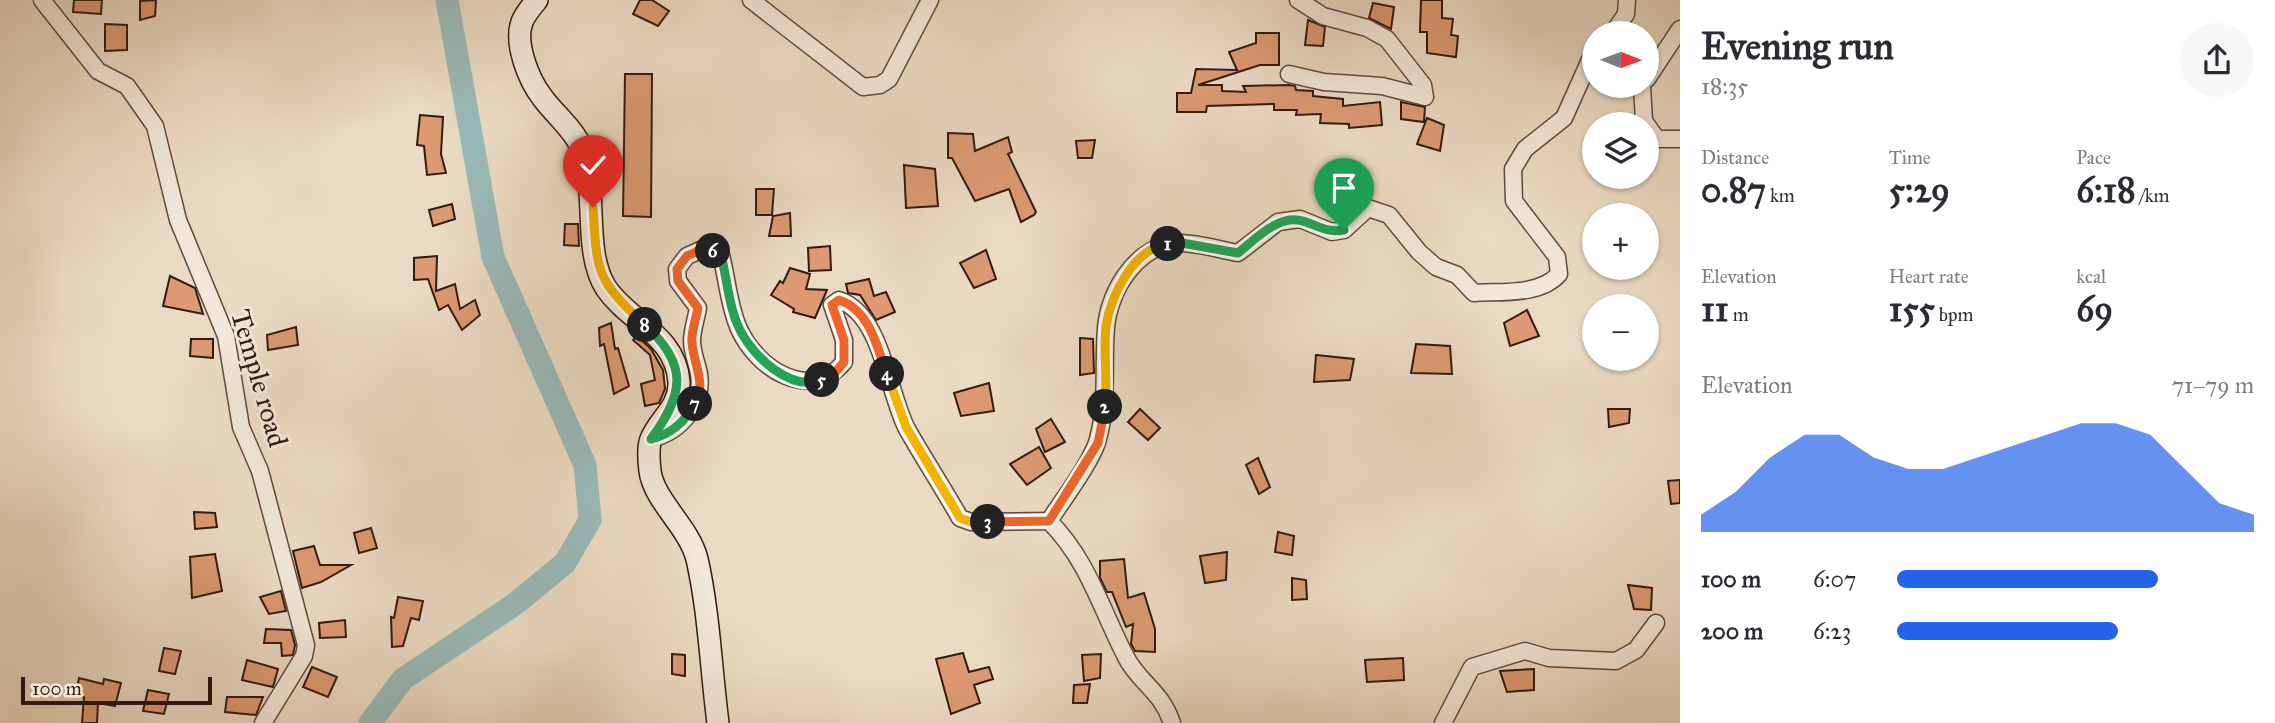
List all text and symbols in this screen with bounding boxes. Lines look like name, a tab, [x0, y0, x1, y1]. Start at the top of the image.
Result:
north arrow	[1582, 21, 1659, 98]
map controls	[1582, 21, 1659, 371]
text: Evening run	[1701, 23, 1894, 69]
button: share	[2180, 23, 2254, 97]
text: 18:35	[1701, 72, 1748, 100]
button: layers	[1582, 112, 1659, 189]
pin	[563, 135, 623, 207]
icon: check	[574, 146, 612, 184]
text: Distance	[1701, 146, 1769, 169]
text: Time	[1889, 146, 1931, 169]
text: Pace	[2076, 146, 2111, 169]
pin	[1314, 158, 1374, 230]
icon: arrive	[1325, 169, 1363, 207]
text: 0.87	[1701, 169, 1766, 212]
text: 5:29	[1889, 169, 1950, 212]
text: 6:18	[2076, 169, 2136, 212]
text: km	[1766, 184, 1795, 207]
text: /km	[2136, 184, 2170, 207]
button: +	[1582, 203, 1659, 280]
pin: 1	[1150, 226, 1186, 262]
text: 1	[1164, 232, 1171, 255]
pin: 6	[696, 233, 730, 268]
text: 6	[708, 239, 717, 262]
text: Elevation	[1701, 265, 1776, 288]
text: Heart rate	[1889, 265, 1969, 288]
text: kcal	[2076, 265, 2106, 288]
text: 11	[1701, 288, 1729, 331]
text: 155	[1889, 288, 1935, 331]
text: 69	[2076, 288, 2113, 331]
button: −	[1582, 294, 1659, 371]
text: m	[1729, 303, 1749, 326]
text: bpm	[1935, 303, 1973, 326]
street label: Temple road	[223, 305, 296, 451]
pin: 8	[628, 308, 662, 342]
text: 8	[639, 313, 650, 336]
pin: 4	[870, 356, 904, 392]
pin: 5	[804, 362, 840, 398]
text: 4	[881, 362, 892, 385]
text: 5	[817, 368, 826, 391]
text: Elevation	[1701, 371, 1792, 399]
text: 71–79 m	[2172, 371, 2254, 399]
pin: 7	[678, 386, 712, 422]
pin: 2	[1088, 390, 1122, 424]
text: 7	[689, 392, 700, 415]
text: 2	[1100, 395, 1109, 418]
pin: 3	[970, 504, 1006, 540]
text: 3	[984, 510, 991, 533]
text: 100 m	[1701, 565, 1761, 593]
text: 6:07	[1813, 565, 1856, 593]
text: 200 m	[1701, 617, 1763, 645]
text: 6:23	[1813, 617, 1851, 645]
scale bar	[21, 674, 212, 706]
text: 100 m	[32, 677, 82, 700]

